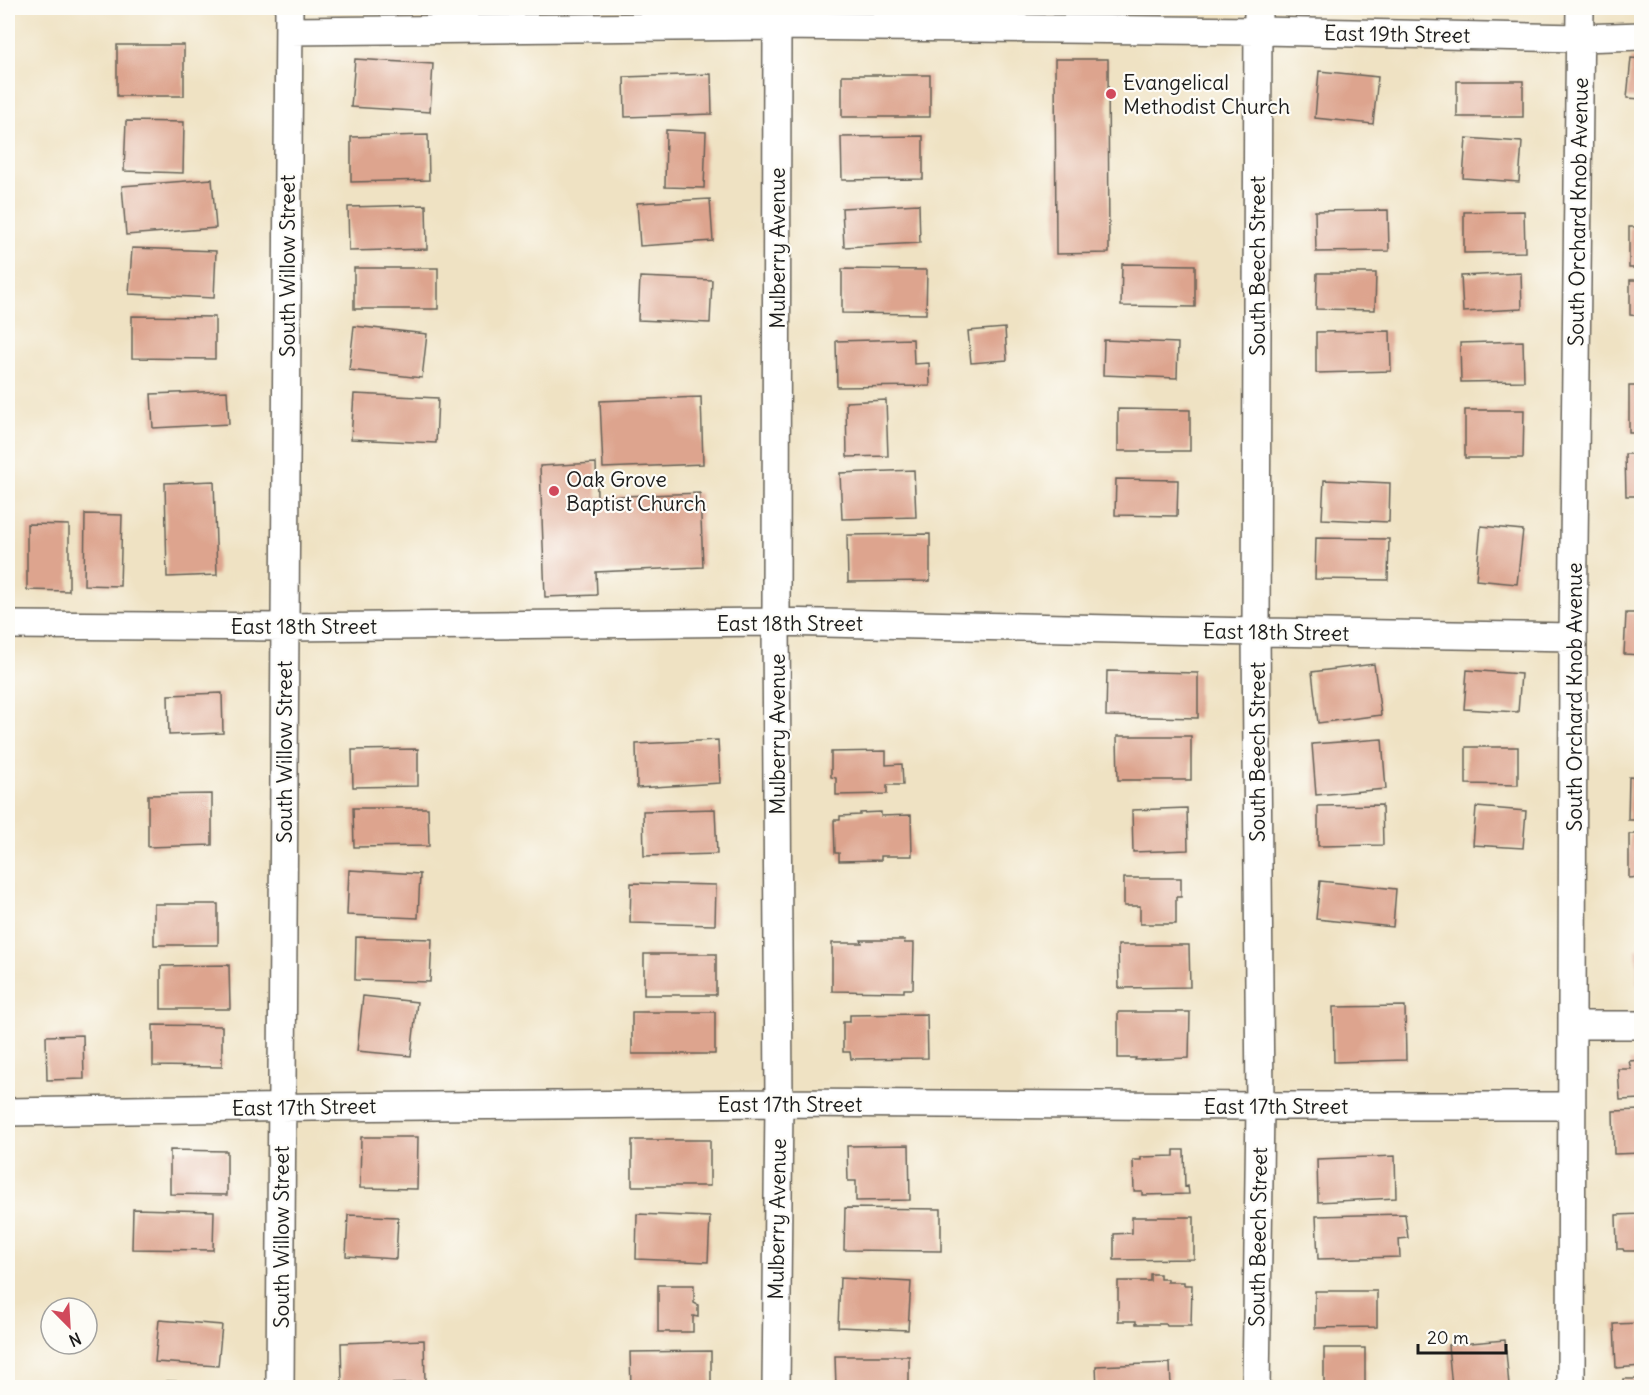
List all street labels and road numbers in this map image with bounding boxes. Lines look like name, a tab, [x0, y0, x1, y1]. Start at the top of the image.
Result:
street label: East 19th Street	[1324, 19, 1470, 49]
street label: South Orchard Knob Avenue	[1562, 77, 1594, 347]
street label: Mulberry Avenue	[764, 167, 791, 329]
street label: South Willow Street	[274, 175, 301, 357]
street label: South Beech Street	[1244, 176, 1271, 356]
street label: South Orchard Knob Avenue	[1561, 563, 1588, 831]
street label: East 18th Street	[717, 610, 863, 637]
street label: East 18th Street	[231, 613, 377, 640]
street label: East 18th Street	[1203, 617, 1349, 647]
street label: Mulberry Avenue	[764, 653, 791, 815]
street label: South Willow Street	[271, 661, 298, 843]
street label: South Beech Street	[1244, 662, 1271, 842]
street label: East 17th Street	[718, 1091, 862, 1118]
street label: East 17th Street	[232, 1092, 376, 1122]
street label: East 17th Street	[1204, 1093, 1348, 1120]
street label: Mulberry Avenue	[762, 1138, 792, 1300]
street label: South Willow Street	[268, 1146, 295, 1328]
street label: South Beech Street	[1243, 1147, 1273, 1327]

